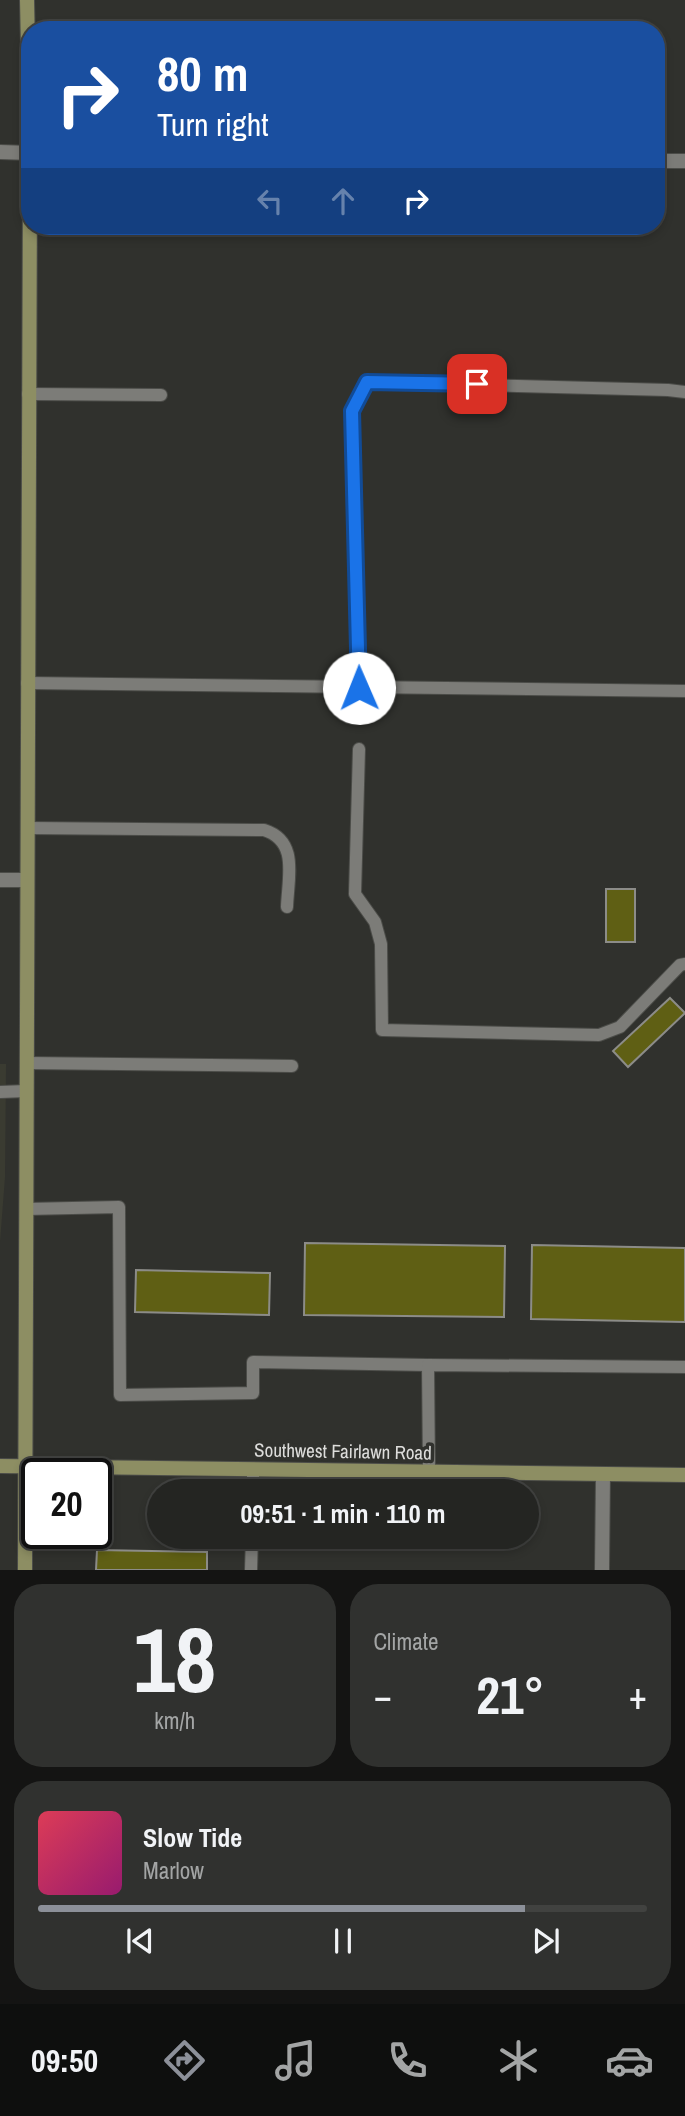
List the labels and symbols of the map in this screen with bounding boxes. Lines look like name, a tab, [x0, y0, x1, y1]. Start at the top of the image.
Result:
pin	[447, 354, 507, 414]
position arrow	[322, 651, 396, 725]
street label: Southwest Fairlawn Road	[254, 1436, 432, 1466]
speed limit sign: 20	[21, 1458, 112, 1549]

